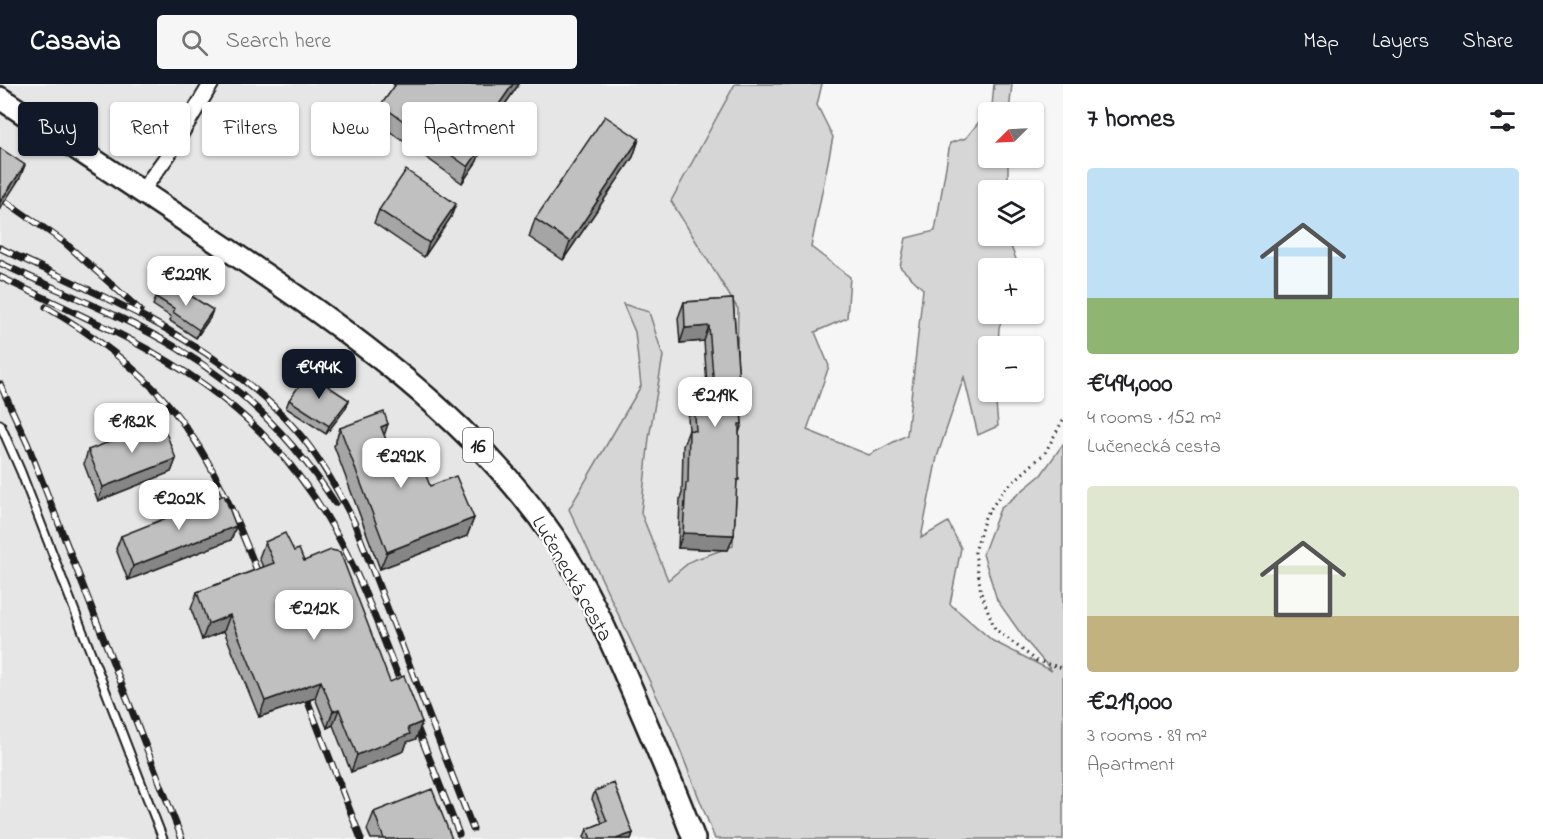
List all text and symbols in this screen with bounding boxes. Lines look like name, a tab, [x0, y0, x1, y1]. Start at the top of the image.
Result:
search box	[157, 15, 577, 69]
text: Casavia	[30, 22, 121, 63]
icon: search	[178, 26, 211, 59]
text: Search here	[226, 26, 331, 58]
text: Map	[1303, 27, 1339, 57]
text: Layers	[1372, 27, 1429, 57]
text: Share	[1462, 27, 1513, 57]
text: 7 homes	[1087, 101, 1175, 139]
chip: Buy	[18, 102, 98, 156]
chip: Rent	[110, 102, 190, 156]
chip: Filters	[202, 102, 299, 156]
chip: New	[311, 102, 390, 156]
chip: Apartment	[402, 102, 537, 156]
north arrow	[978, 102, 1044, 168]
map controls	[978, 102, 1044, 402]
icon: filters	[1486, 104, 1519, 137]
button: layers	[978, 180, 1044, 246]
icon: home	[1249, 207, 1357, 315]
pin: €229K	[144, 256, 228, 307]
button: +	[978, 258, 1044, 324]
text: €229K	[161, 261, 211, 290]
button: −	[978, 336, 1044, 402]
pin: €494K	[277, 349, 361, 400]
text: €494K	[296, 354, 342, 383]
text: €494,000	[1087, 366, 1173, 404]
pin: €219K	[673, 377, 757, 428]
text: €219K	[692, 382, 738, 411]
pin: €182K	[90, 403, 174, 454]
text: 4 rooms · 152 m²	[1087, 404, 1221, 433]
text: €182K	[108, 408, 156, 437]
road number: 16	[463, 428, 493, 462]
text: Lučenecká cesta	[1087, 433, 1221, 462]
pin: €292K	[359, 438, 443, 489]
text: €292K	[376, 443, 426, 472]
pin: €202K	[137, 480, 221, 531]
text: €202K	[153, 485, 205, 514]
street label: Lučenecká cesta	[523, 511, 619, 647]
icon: home	[1249, 525, 1357, 633]
pin: €212K	[272, 590, 356, 641]
text: €212K	[289, 595, 339, 624]
text: €219,000	[1087, 684, 1172, 722]
text: 3 rooms · 89 m²	[1087, 722, 1207, 751]
text: Apartment	[1087, 751, 1175, 780]

